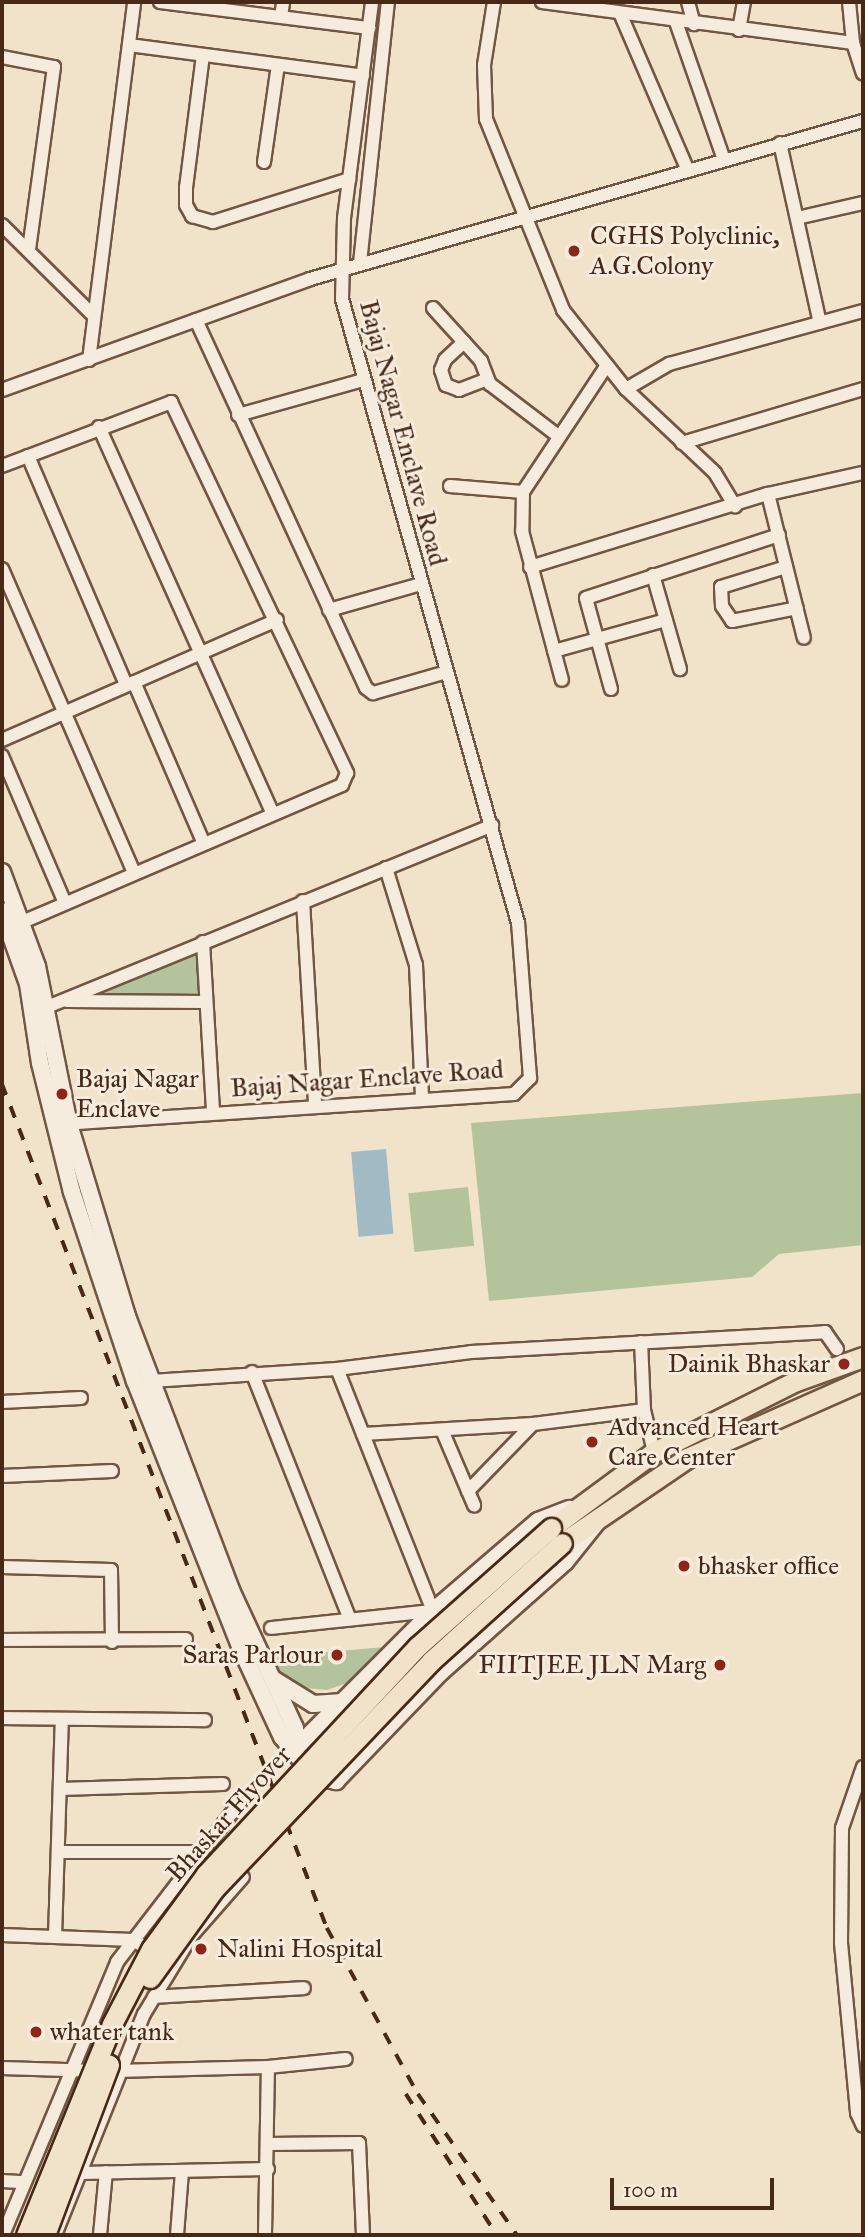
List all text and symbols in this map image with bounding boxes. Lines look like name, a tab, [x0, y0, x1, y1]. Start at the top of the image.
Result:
place label: CGHS Polyclinic, A.G.Colony	[590, 220, 780, 282]
marker: CGHS Polyclinic, A.G.Colony	[564, 241, 584, 261]
street label: Bajaj Nagar Enclave Road	[353, 297, 453, 569]
street label: Bajaj Nagar Enclave Road	[229, 1054, 505, 1104]
place label: Bajaj Nagar Enclave	[76, 1063, 199, 1124]
marker: Bajaj Nagar Enclave	[54, 1086, 70, 1102]
place label: Dainik Bhaskar	[668, 1348, 830, 1380]
marker: Dainik Bhaskar	[836, 1356, 852, 1372]
place label: Advanced Heart Care Center	[608, 1411, 779, 1472]
marker: Advanced Heart Care Center	[582, 1432, 602, 1452]
place label: bhasker office	[698, 1550, 839, 1582]
marker: bhasker office	[676, 1558, 692, 1574]
place label: Saras Parlour	[182, 1639, 323, 1671]
marker: Saras Parlour	[329, 1647, 345, 1663]
place label: FIITJEE JLN Marg	[478, 1649, 706, 1681]
marker: FIITJEE JLN Marg	[712, 1657, 728, 1673]
street label: Bhaskar Flyover	[160, 1740, 298, 1888]
place label: Nalini Hospital	[217, 1933, 383, 1965]
marker: Nalini Hospital	[191, 1939, 211, 1959]
place label: whater tank	[50, 2016, 174, 2048]
marker: whater tank	[28, 2024, 44, 2040]
scale bar	[613, 2164, 778, 2208]
text: 100 m	[623, 2177, 678, 2203]

